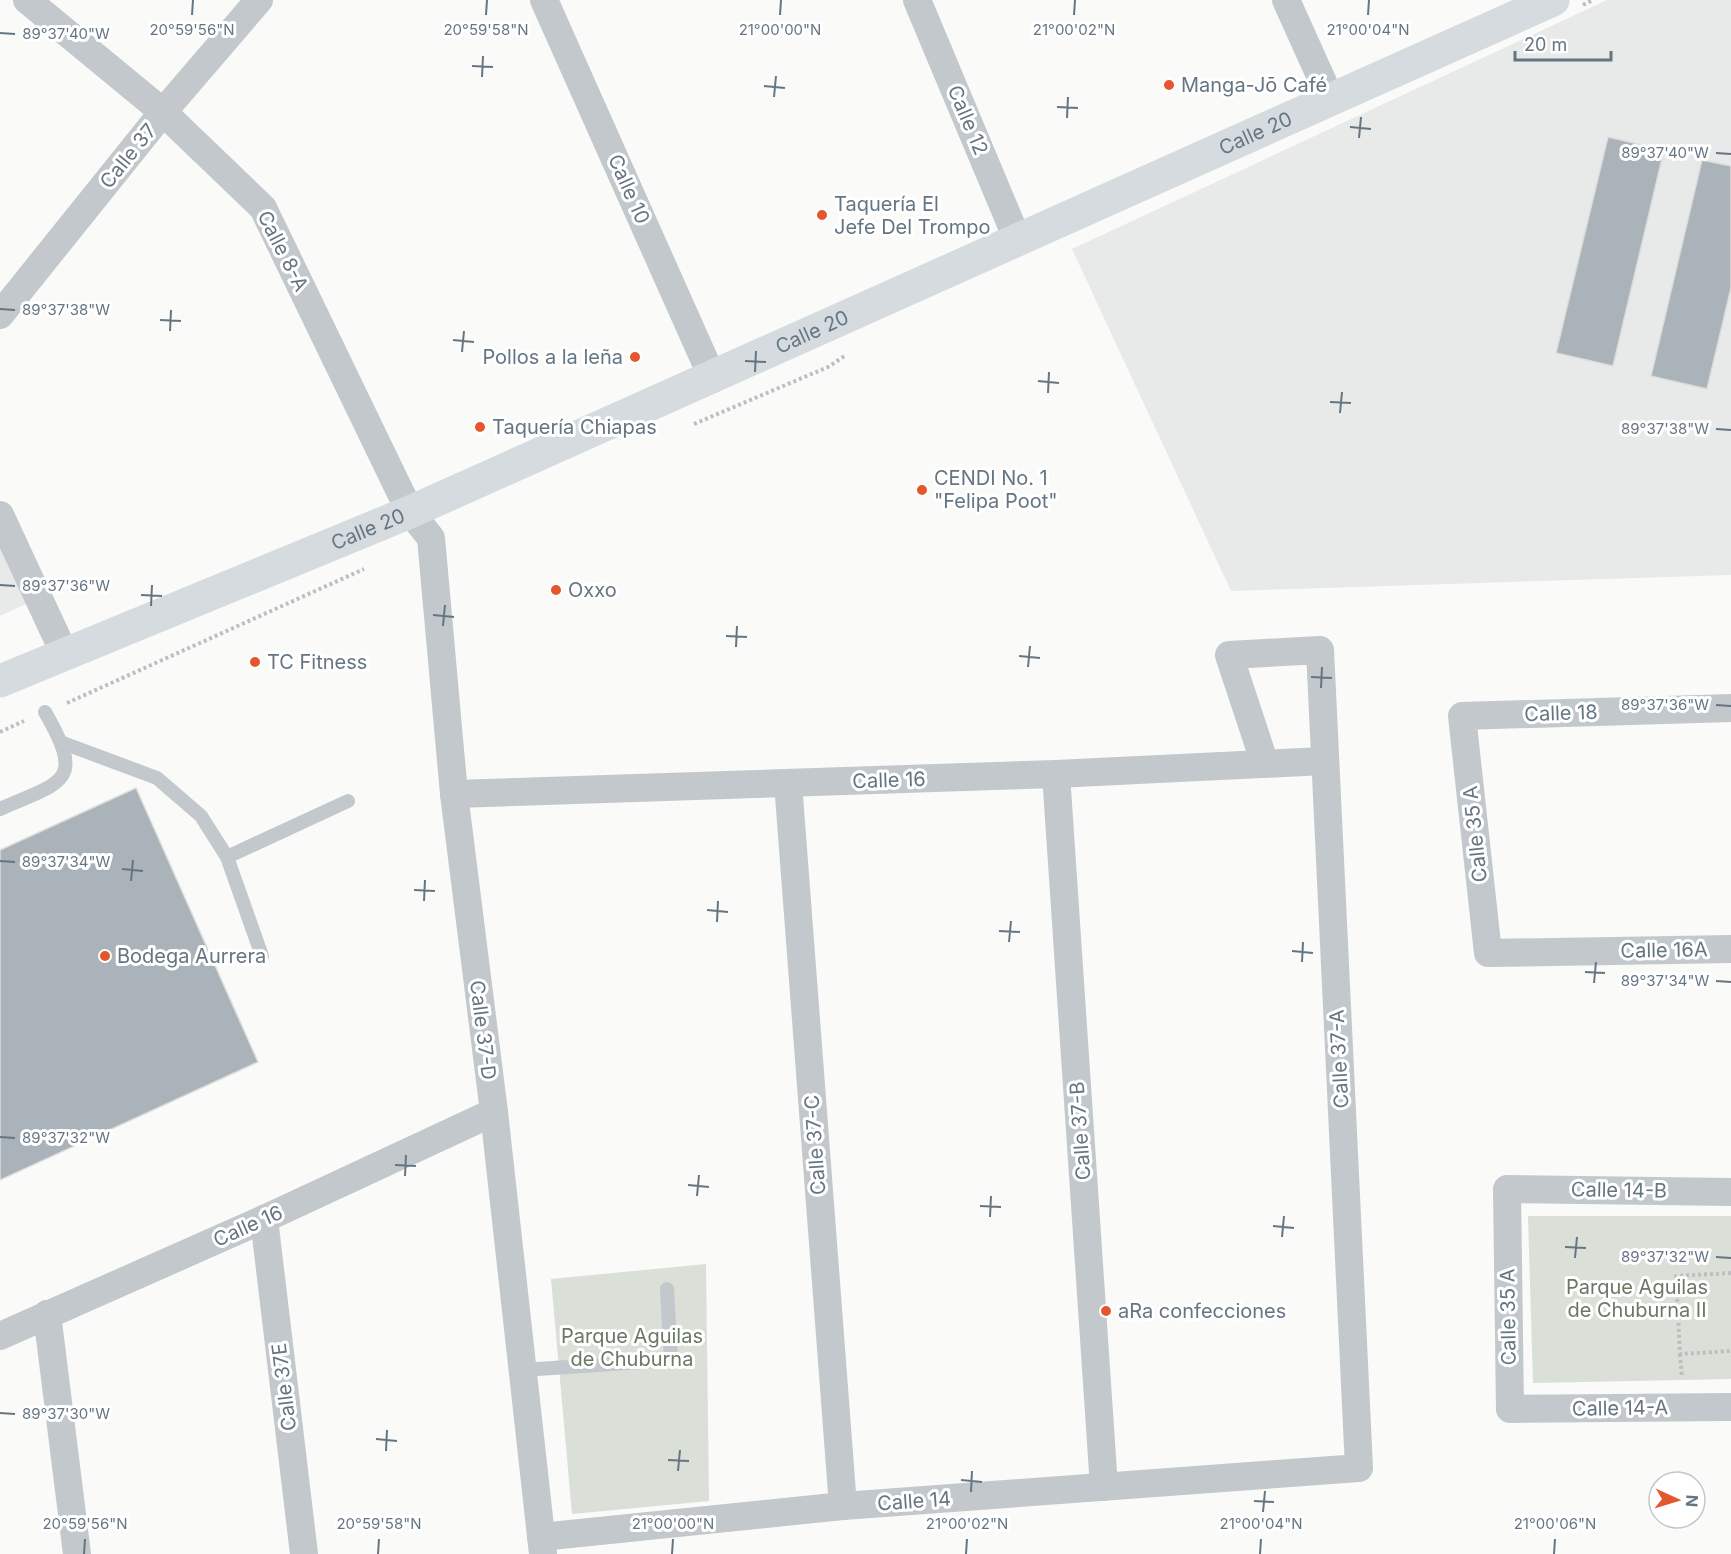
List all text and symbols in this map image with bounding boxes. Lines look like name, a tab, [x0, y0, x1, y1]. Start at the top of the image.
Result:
text: 20°59'56"N	[149, 20, 235, 39]
text: 20°59'58"N	[443, 20, 529, 39]
text: 21°00'00"N	[739, 20, 821, 39]
text: 21°00'02"N	[1033, 20, 1115, 39]
text: 21°00'04"N	[1327, 20, 1409, 39]
text: 89°37'40"W	[22, 24, 110, 43]
scale bar	[1515, 24, 1611, 62]
text: 20 m	[1524, 34, 1567, 55]
place label: Manga-Jō Café	[1181, 73, 1327, 97]
marker: Manga-Jō Café	[1162, 78, 1176, 92]
street label: Calle 12	[943, 82, 993, 158]
street label: Calle 20	[1215, 106, 1296, 160]
street label: Calle 37	[95, 119, 161, 193]
text: 89°37'40"W	[1621, 143, 1709, 162]
street label: Calle 10	[603, 151, 655, 227]
place label: Taquería El Jefe Del Trompo	[834, 192, 990, 239]
street label: Calle 8-A	[252, 207, 314, 296]
marker: Taquería El Jefe Del Trompo	[815, 208, 829, 222]
text: 89°37'38"W	[22, 300, 110, 319]
street label: Calle 20	[772, 305, 852, 359]
place label: Pollos a la leña	[482, 345, 623, 369]
marker: Pollos a la leña	[628, 350, 642, 364]
place label: Taquería Chiapas	[492, 415, 657, 439]
text: 89°37'38"W	[1621, 419, 1709, 438]
marker: Taquería Chiapas	[473, 420, 487, 434]
place label: CENDI No. 1 "Felipa Poot"	[934, 466, 1058, 513]
marker: CENDI No. 1 "Felipa Poot"	[915, 483, 929, 497]
street label: Calle 20	[327, 503, 408, 555]
text: 89°37'36"W	[22, 576, 110, 595]
place label: Oxxo	[568, 578, 617, 602]
marker: Oxxo	[549, 583, 563, 597]
place label: TC Fitness	[267, 650, 367, 674]
marker: TC Fitness	[248, 655, 262, 669]
text: 89°37'36"W	[1621, 695, 1709, 714]
street label: Calle 18	[1524, 700, 1598, 726]
street label: Calle 16	[852, 767, 926, 793]
street label: Calle 35 A	[1458, 784, 1492, 883]
text: 89°37'34"W	[22, 852, 110, 871]
street label: Calle 16A	[1620, 937, 1708, 963]
place label: Bodega Aurrera	[117, 944, 266, 968]
marker: Bodega Aurrera	[98, 949, 112, 963]
text: 89°37'34"W	[1621, 971, 1709, 990]
street label: Calle 37-D	[465, 979, 501, 1081]
street label: Calle 37-A	[1324, 1009, 1354, 1109]
street label: Calle 37-B	[1065, 1081, 1095, 1181]
street label: Calle 37-C	[800, 1094, 830, 1196]
text: 89°37'32"W	[22, 1128, 110, 1147]
street label: Calle 14-B	[1571, 1177, 1667, 1203]
street label: Calle 16	[210, 1200, 286, 1252]
text: 89°37'32"W	[1621, 1247, 1709, 1266]
street label: Calle 35 A	[1495, 1268, 1521, 1366]
park label: Parque Aguilas de Chuburna II	[1566, 1275, 1708, 1322]
place label: aRa confecciones	[1118, 1299, 1286, 1323]
marker: aRa confecciones	[1099, 1304, 1113, 1318]
park label: Parque Aguilas de Chuburna	[561, 1324, 703, 1371]
street label: Calle 37E	[267, 1342, 301, 1432]
street label: Calle 14-A	[1572, 1395, 1668, 1421]
text: 89°37'30"W	[22, 1404, 110, 1423]
north arrow	[1647, 1470, 1707, 1530]
street label: Calle 14	[876, 1486, 952, 1516]
text: N	[1682, 1494, 1702, 1508]
text: 20°59'56"N	[42, 1514, 128, 1533]
text: 20°59'58"N	[336, 1514, 422, 1533]
text: 21°00'00"N	[632, 1514, 714, 1533]
text: 21°00'02"N	[926, 1514, 1008, 1533]
text: 21°00'04"N	[1220, 1514, 1302, 1533]
text: 21°00'06"N	[1514, 1514, 1596, 1533]

